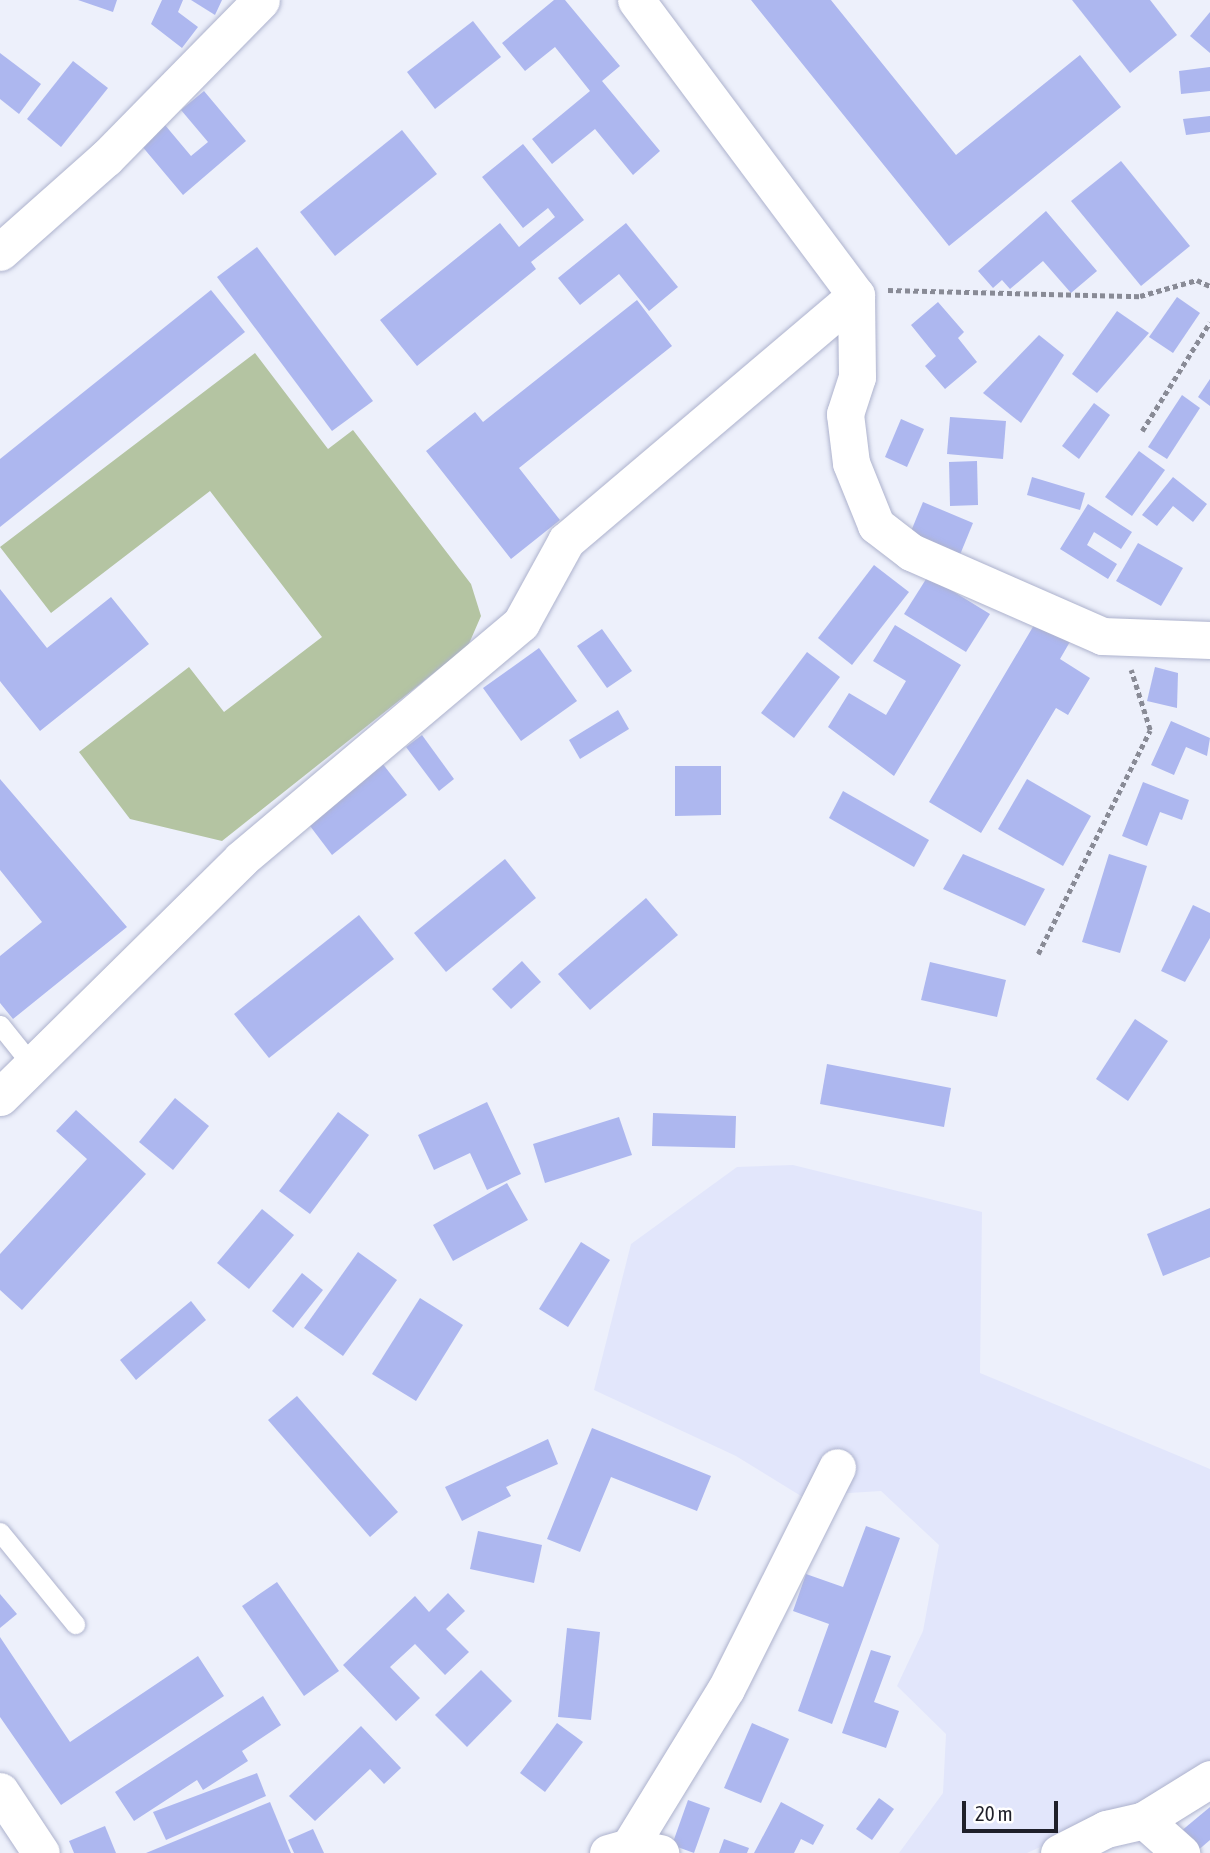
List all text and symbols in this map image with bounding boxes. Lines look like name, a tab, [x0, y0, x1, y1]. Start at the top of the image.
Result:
scale bar	[965, 1786, 1061, 1830]
text: 20 m	[975, 1801, 1013, 1825]

